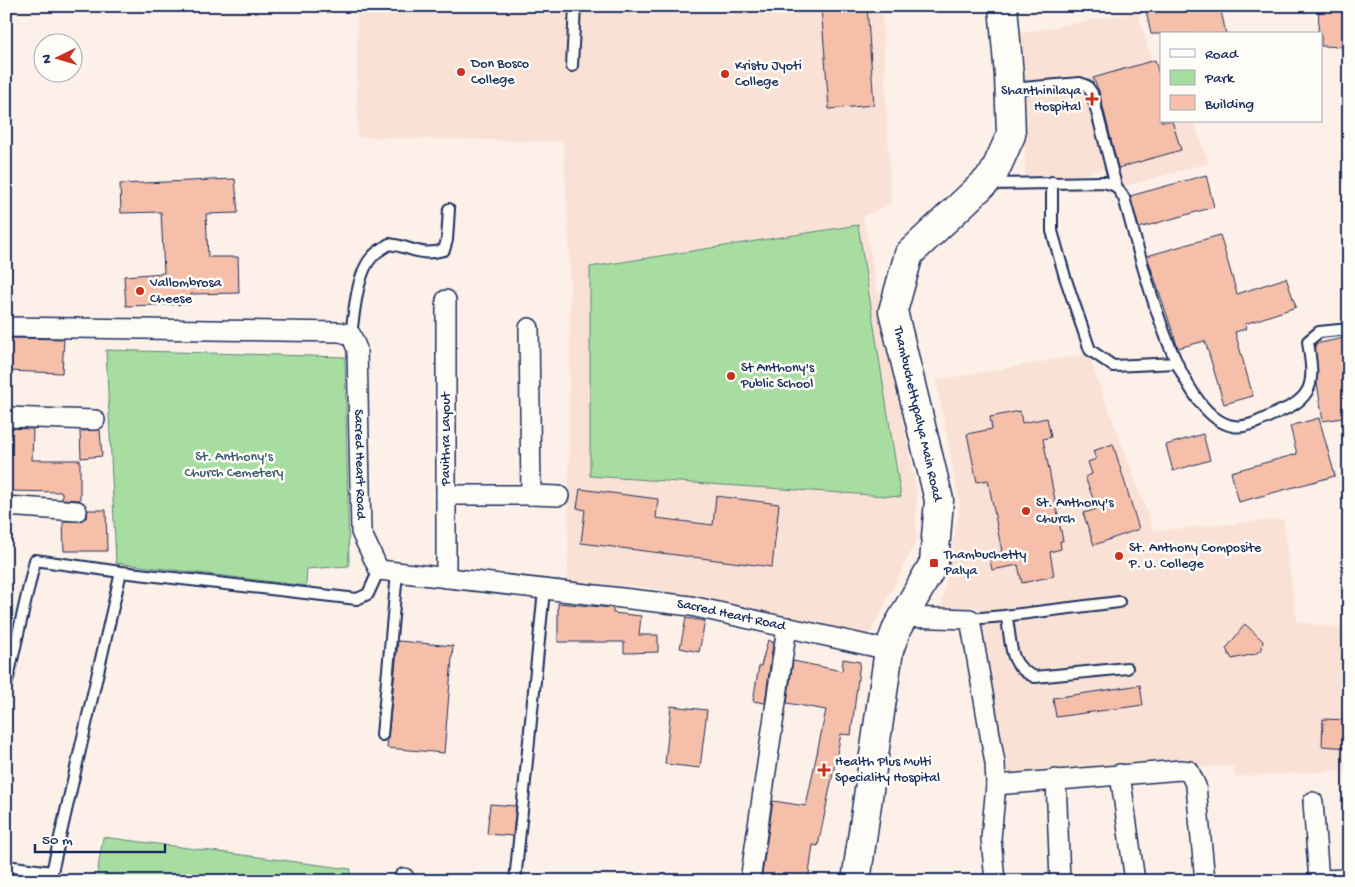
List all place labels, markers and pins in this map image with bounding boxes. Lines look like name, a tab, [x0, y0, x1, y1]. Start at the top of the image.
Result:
place label: Don Bosco College	[470, 56, 529, 89]
place label: Kristu Jyoti College	[735, 58, 802, 91]
marker: Don Bosco College	[455, 66, 467, 78]
marker: Kristu Jyoti College	[719, 68, 731, 80]
place label: Shanthinilaya Hospital	[1001, 83, 1082, 116]
marker: Shanthinilaya Hospital	[1085, 92, 1099, 106]
place label: Vallombrosa Cheese	[149, 275, 223, 308]
marker: Vallombrosa Cheese	[134, 285, 146, 297]
place label: St Anthony's Public School	[740, 360, 815, 393]
marker: St Anthony's Public School	[725, 370, 737, 382]
place label: St. Anthony's Church	[1036, 495, 1114, 528]
marker: St. Anthony's Church	[1020, 505, 1032, 517]
place label: St. Anthony Composite P. U. College	[1128, 540, 1262, 573]
place label: Thambuchetty Palya	[943, 547, 1027, 580]
marker: St. Anthony Composite P. U. College	[1113, 550, 1125, 562]
marker: Thambuchetty Palya	[928, 557, 940, 569]
place label: Health Plus Multi Speciality Hospital	[835, 754, 940, 787]
marker: Health Plus Multi Speciality Hospital	[817, 763, 831, 777]

